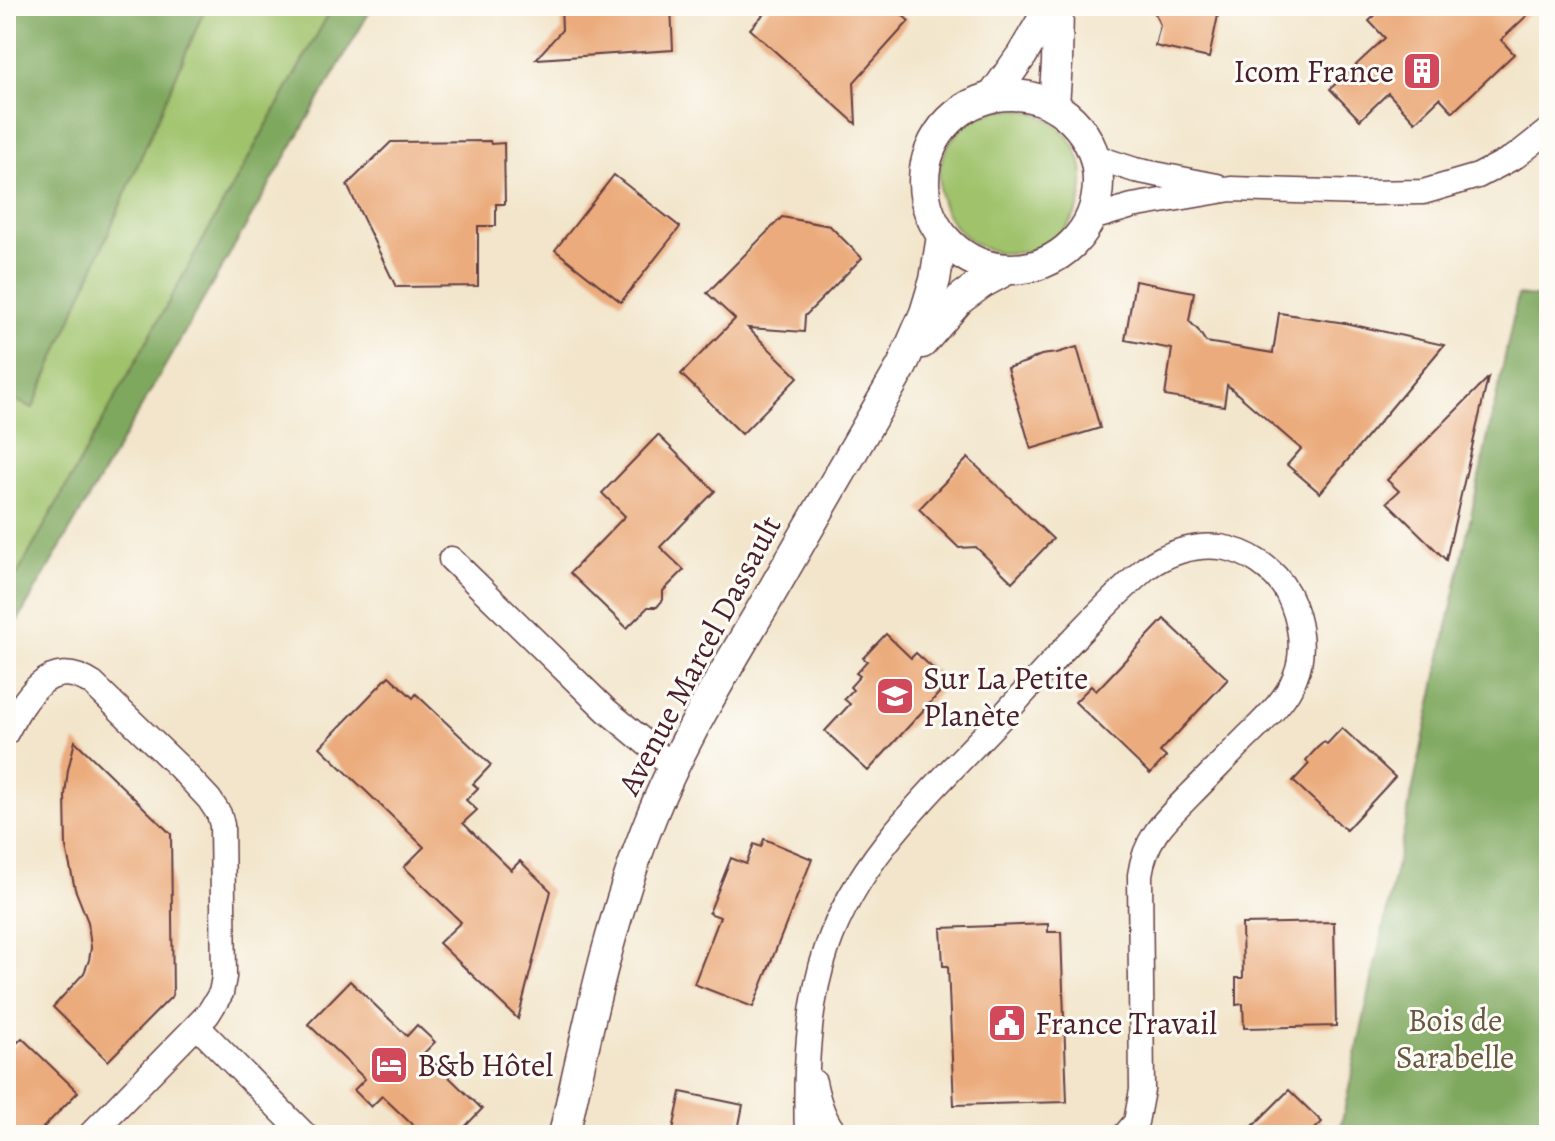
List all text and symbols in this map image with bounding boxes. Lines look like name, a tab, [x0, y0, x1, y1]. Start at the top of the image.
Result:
place label: Icom France	[1234, 49, 1394, 93]
building icon: Icom France	[1401, 50, 1443, 92]
street label: Avenue Marcel Dassault	[606, 508, 791, 803]
place label: Sur La Petite Planète	[923, 656, 1088, 737]
school or university icon: Sur La Petite Planète	[874, 675, 916, 717]
park label: Bois de Sarabelle	[1396, 998, 1514, 1079]
place label: France Travail	[1035, 1001, 1217, 1045]
public building icon: France Travail	[986, 1002, 1028, 1044]
place label: B&b Hôtel	[417, 1043, 553, 1087]
hotel icon: B&b Hôtel	[368, 1044, 410, 1086]

